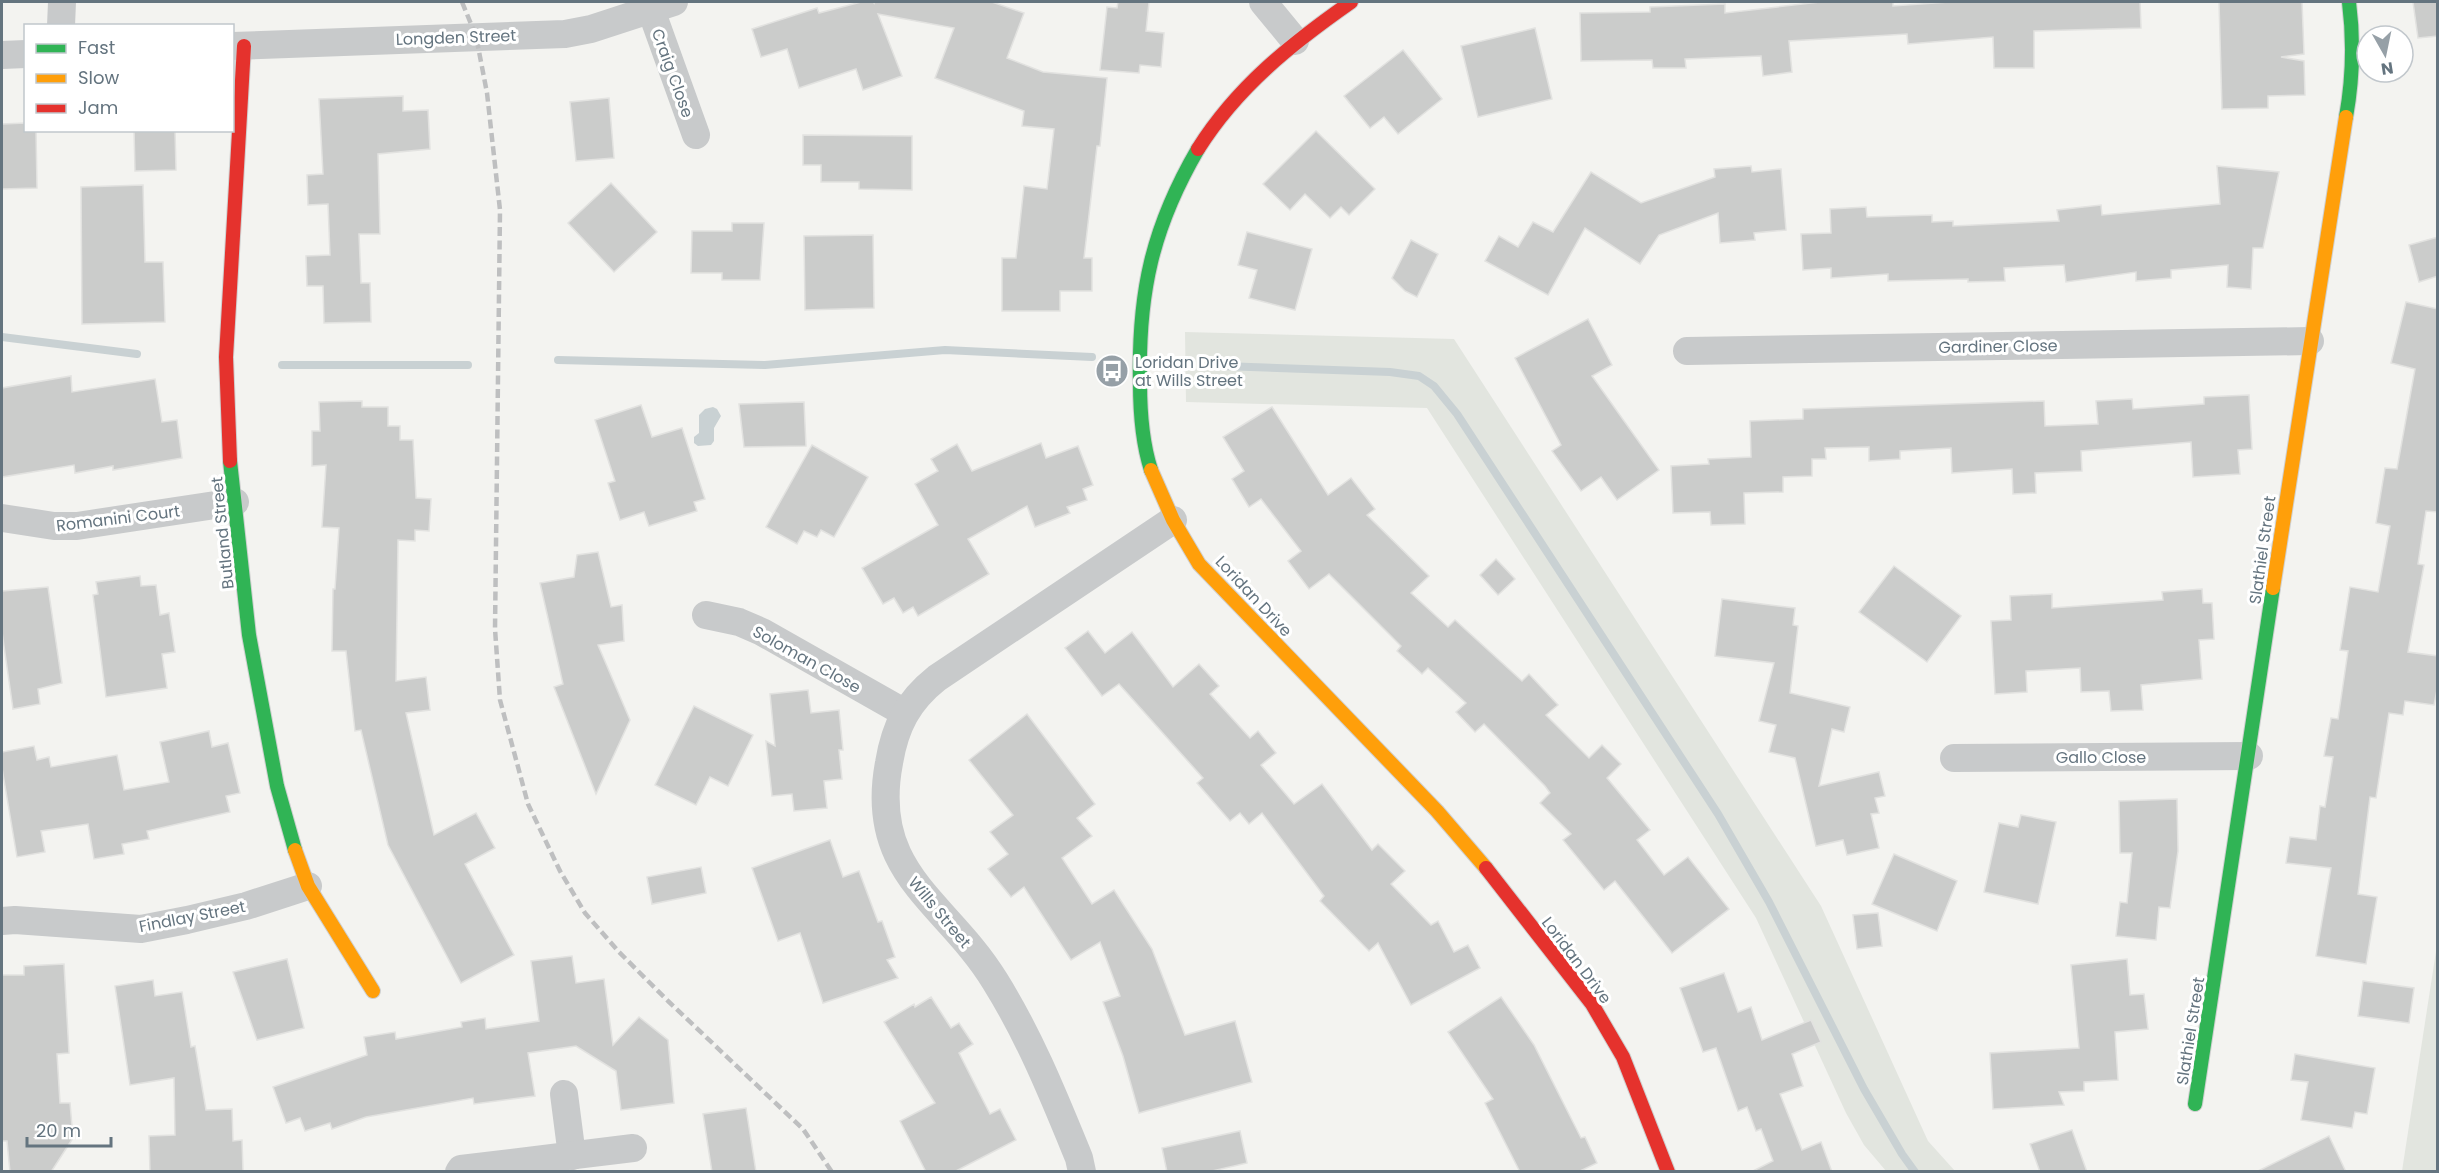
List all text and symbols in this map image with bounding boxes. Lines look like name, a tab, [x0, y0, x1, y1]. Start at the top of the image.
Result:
legend	[24, 24, 234, 132]
street label: Longden Street	[395, 24, 517, 51]
north arrow	[2355, 24, 2415, 84]
street label: Craig Close	[646, 26, 699, 121]
text: Fast	[78, 35, 115, 60]
text: N	[2380, 56, 2395, 81]
text: Slow	[78, 65, 120, 90]
text: Jam	[78, 95, 118, 120]
street label: Gardiner Close	[1938, 334, 2058, 359]
place label: Loridan Drive at Wills Street	[1135, 351, 1243, 392]
bus stop icon: Loridan Drive at Wills Street	[1094, 353, 1130, 389]
street label: Butland Street	[205, 475, 240, 590]
street label: Slathiel Street	[2244, 494, 2282, 606]
street label: Romanini Court	[55, 499, 181, 537]
street label: Loridan Drive	[1210, 551, 1297, 642]
street label: Soloman Close	[749, 620, 865, 699]
street label: Gallo Close	[2056, 746, 2146, 769]
street label: Wills Street	[903, 872, 976, 953]
street label: Findlay Street	[137, 895, 247, 938]
street label: Loridan Drive	[1536, 912, 1617, 1009]
street label: Slathiel Street	[2171, 975, 2210, 1087]
scale bar	[27, 1110, 111, 1148]
text: 20 m	[36, 1118, 81, 1143]

